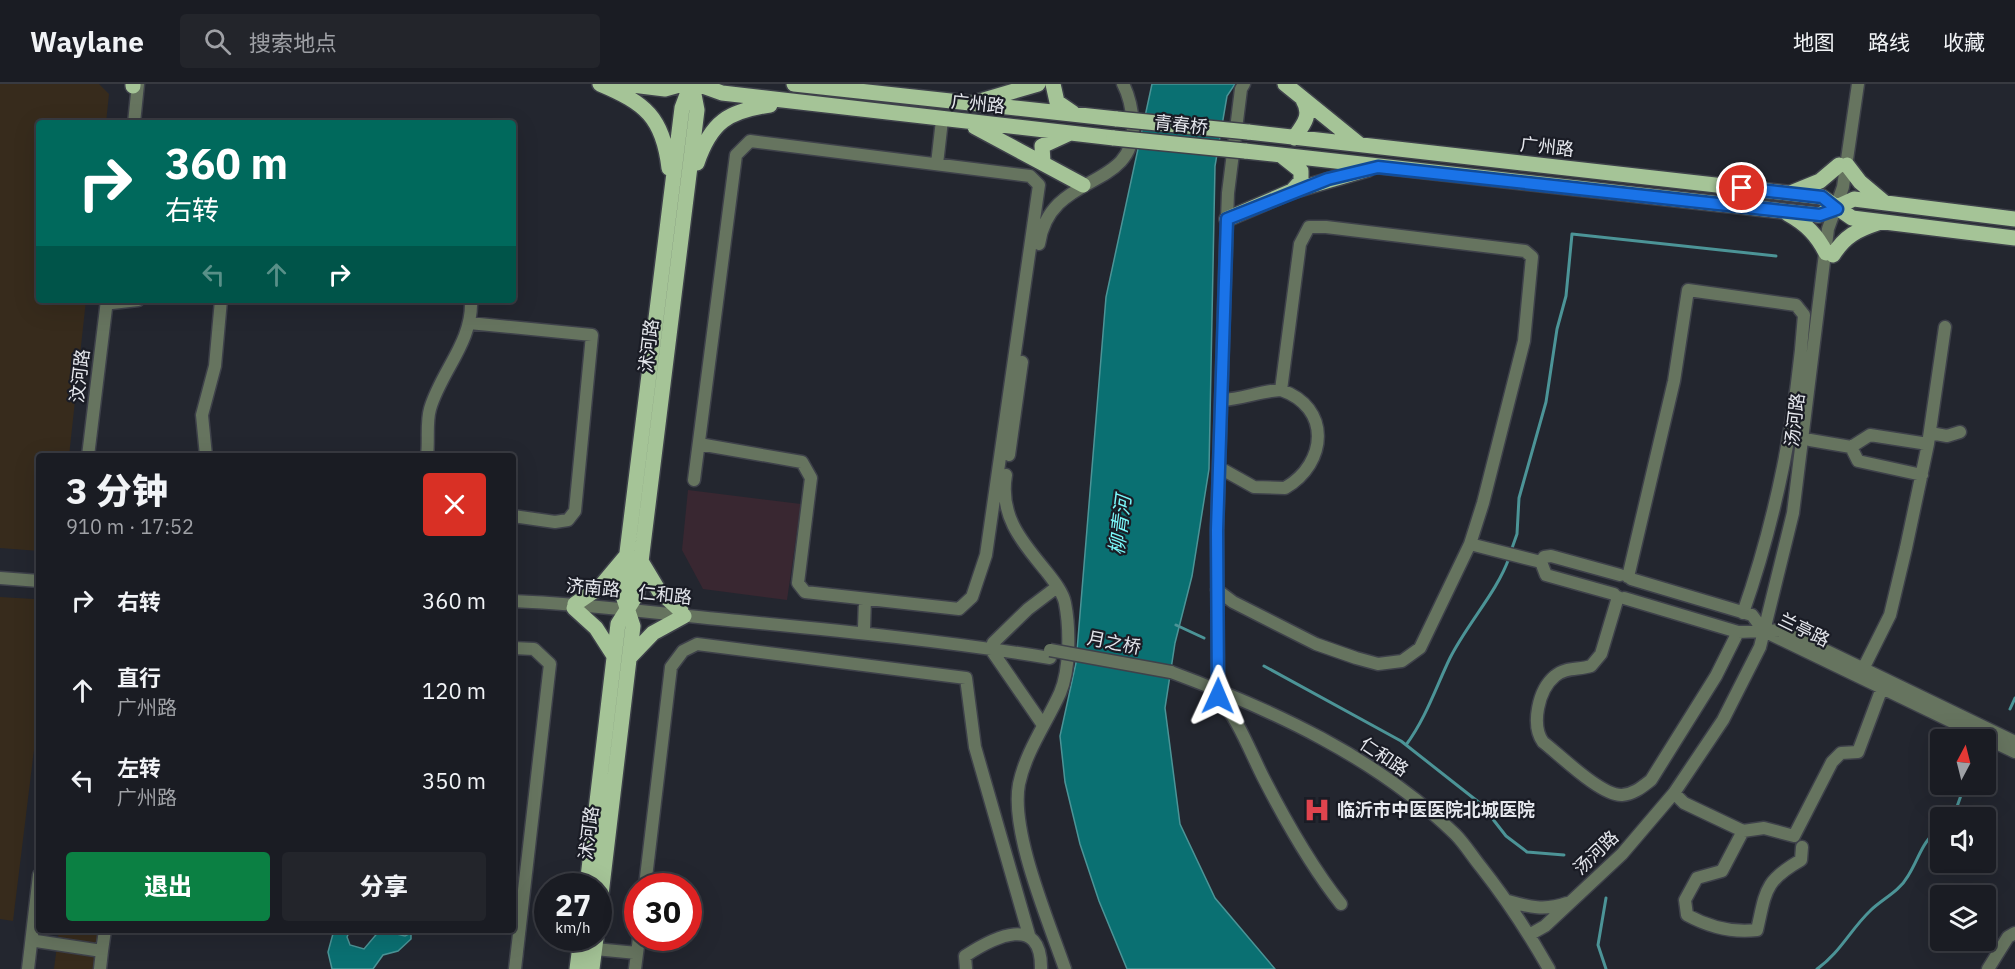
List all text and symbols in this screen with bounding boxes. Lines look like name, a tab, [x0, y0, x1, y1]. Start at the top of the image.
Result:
search box	[180, 14, 600, 68]
text: Waylane	[30, 23, 144, 60]
icon: search	[201, 25, 234, 58]
text: 搜索地点	[249, 28, 337, 57]
text: 地图	[1793, 28, 1835, 56]
text: 路线	[1868, 28, 1910, 56]
text: 收藏	[1943, 28, 1985, 56]
street label: 广州路	[950, 89, 1006, 118]
street label: 青春桥	[1153, 110, 1209, 139]
street label: 广州路	[1519, 132, 1575, 161]
text: 360 m	[165, 136, 288, 191]
icon: right	[66, 144, 144, 222]
pin	[1716, 162, 1767, 213]
icon: arrive	[1725, 171, 1758, 204]
text: 右转	[165, 192, 219, 227]
icon: left	[197, 258, 230, 291]
icon: ahead	[260, 258, 293, 291]
icon: right	[323, 258, 356, 291]
street label: 沭河路	[634, 318, 663, 374]
street label: 汶河路	[65, 348, 94, 404]
street label: 汤河路	[1780, 392, 1809, 448]
text: 3 分钟	[66, 467, 168, 514]
button: close	[423, 473, 486, 536]
water label: 柳青河	[1102, 490, 1137, 556]
text: 910 m · 17:52	[66, 513, 194, 540]
street label: 济南路	[565, 574, 621, 601]
street label: 仁和路	[637, 580, 693, 609]
icon: right	[66, 584, 99, 617]
text: 360 m	[422, 586, 486, 615]
text: 右转	[117, 587, 161, 616]
street label: 兰亭路	[1775, 607, 1834, 652]
street label: 月之桥	[1085, 626, 1143, 659]
text: 直行	[117, 663, 161, 692]
position arrow	[1186, 664, 1250, 728]
icon: ahead	[66, 674, 99, 707]
text: 120 m	[422, 676, 486, 705]
text: 广州路	[117, 694, 177, 721]
north arrow	[1930, 729, 1996, 795]
map controls	[1930, 729, 1996, 951]
street label: 仁和路	[1355, 732, 1413, 781]
text: 左转	[117, 753, 161, 782]
icon: left	[66, 764, 99, 797]
text: 350 m	[422, 766, 486, 795]
text: 广州路	[117, 784, 177, 811]
hospital icon: 临沂市中医医院北城医院	[1302, 795, 1332, 825]
place label: 临沂市中医医院北城医院	[1337, 798, 1535, 821]
street label: 沭河路	[574, 805, 603, 861]
button: sound	[1930, 807, 1996, 873]
street label: 汤河路	[1568, 826, 1623, 880]
button: 退出	[66, 852, 270, 921]
button: 分享	[282, 852, 486, 921]
speed limit sign: 30	[624, 873, 702, 951]
text: 27	[555, 885, 591, 924]
button: layers	[1930, 885, 1996, 951]
text: km/h	[555, 918, 591, 937]

